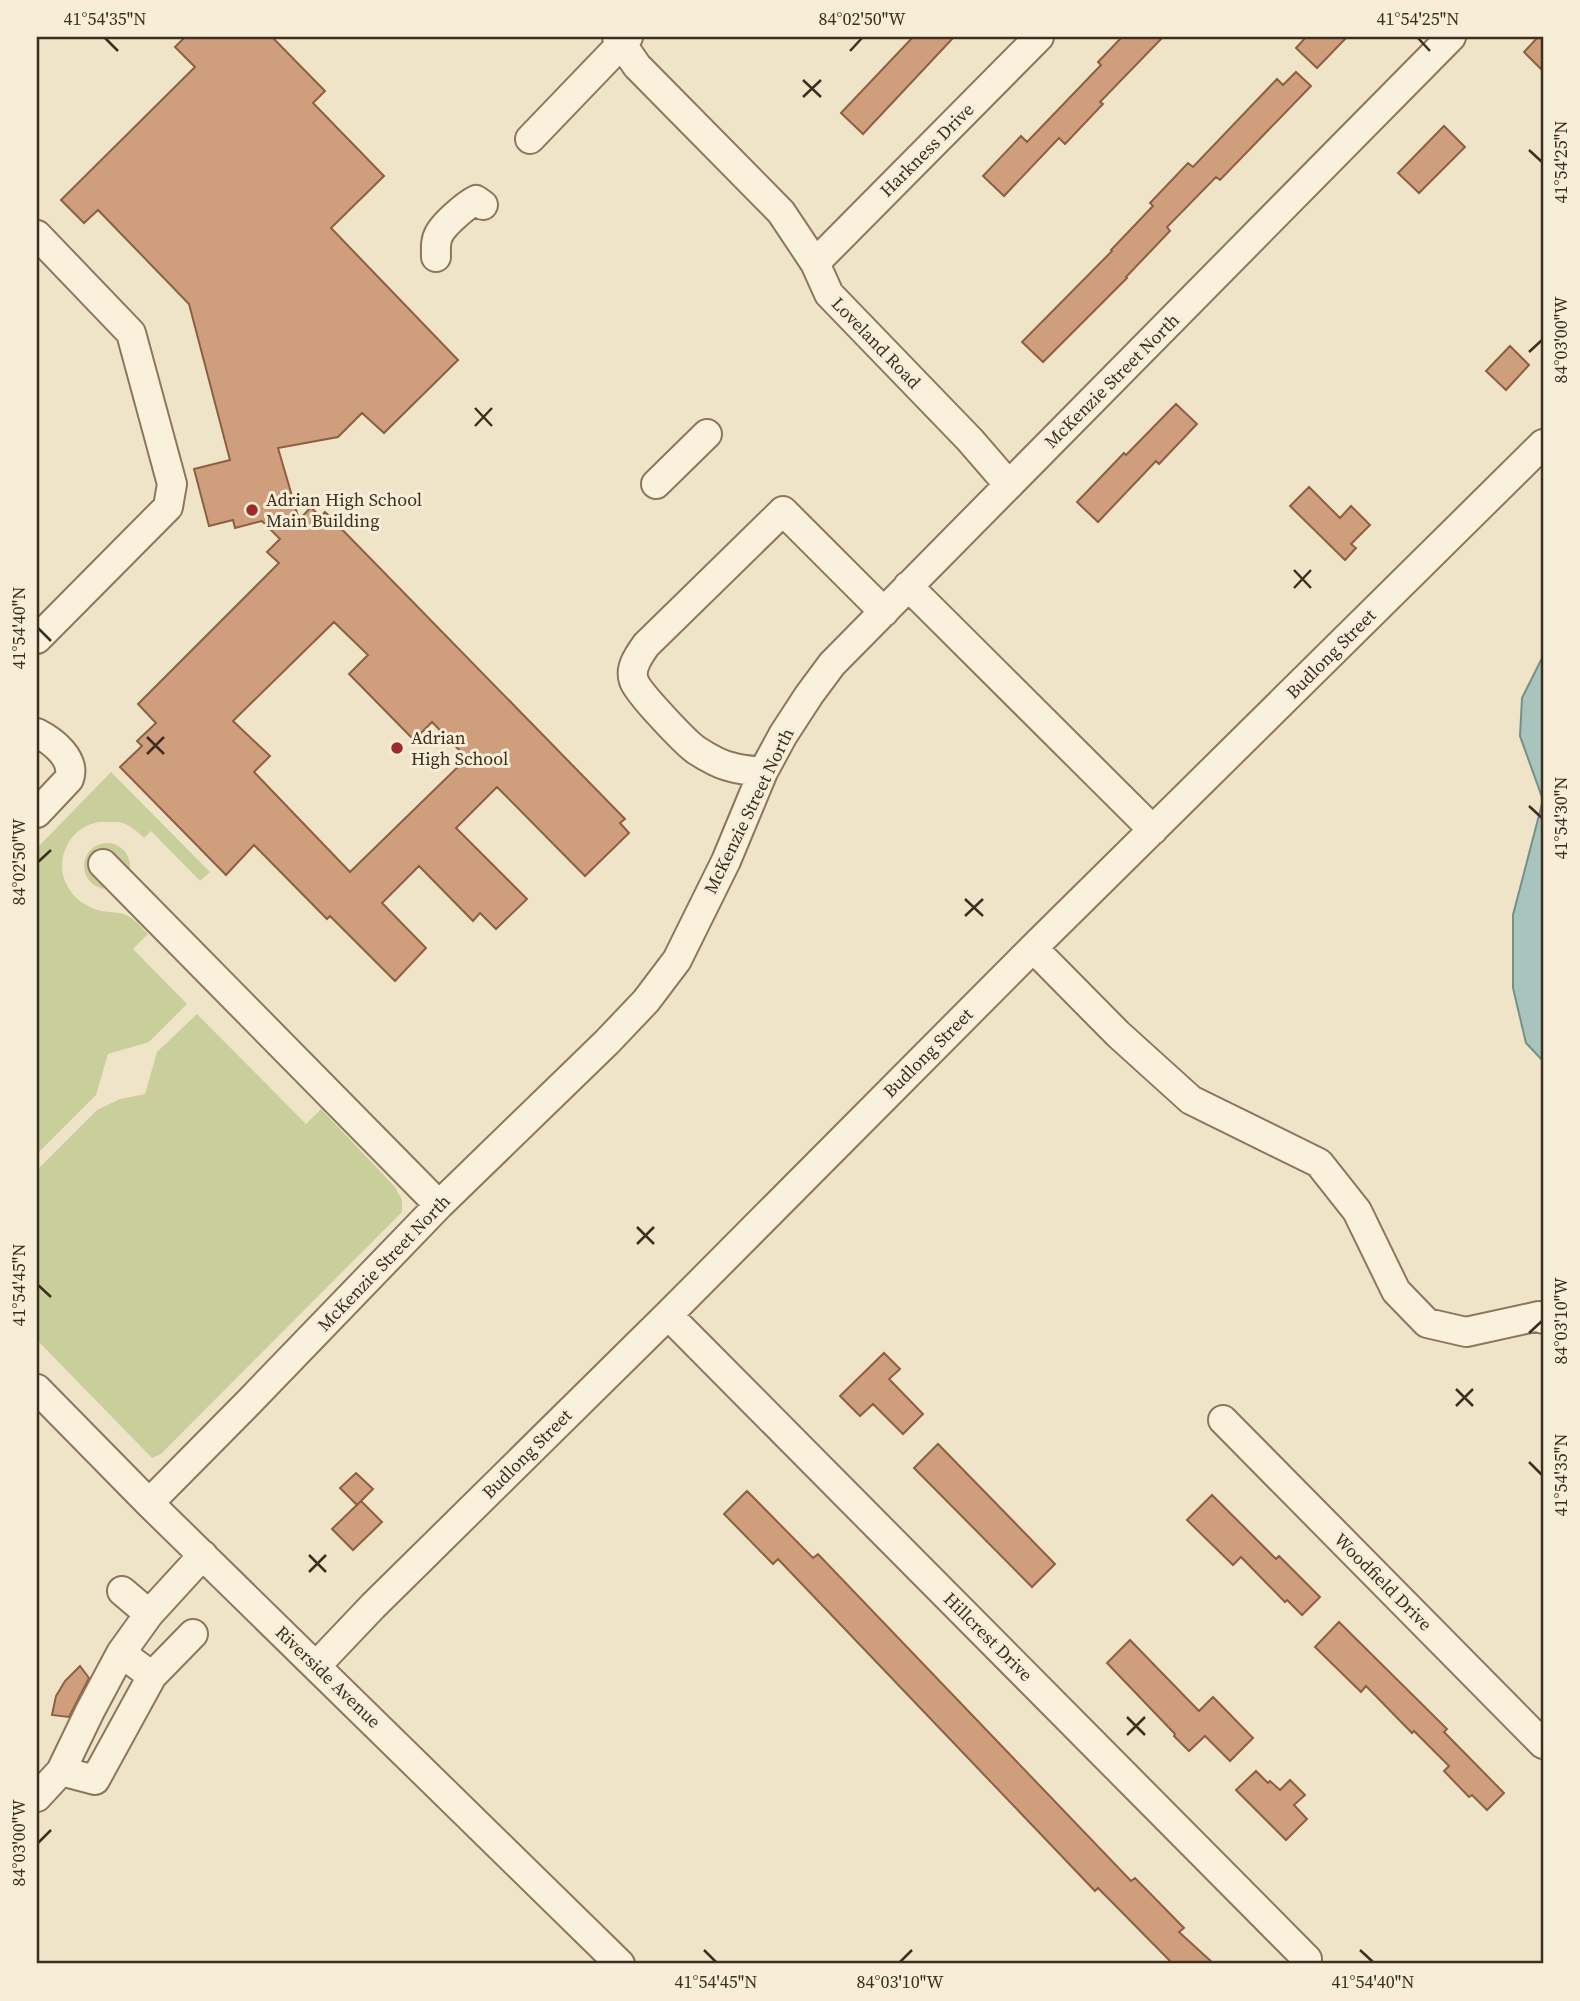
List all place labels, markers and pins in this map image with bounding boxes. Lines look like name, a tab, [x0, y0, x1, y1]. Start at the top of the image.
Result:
place label: Adrian High School Main Building	[266, 487, 422, 533]
marker: Adrian High School Main Building	[244, 502, 260, 518]
place label: Adrian High School	[411, 725, 508, 771]
marker: Adrian High School	[389, 740, 405, 756]

